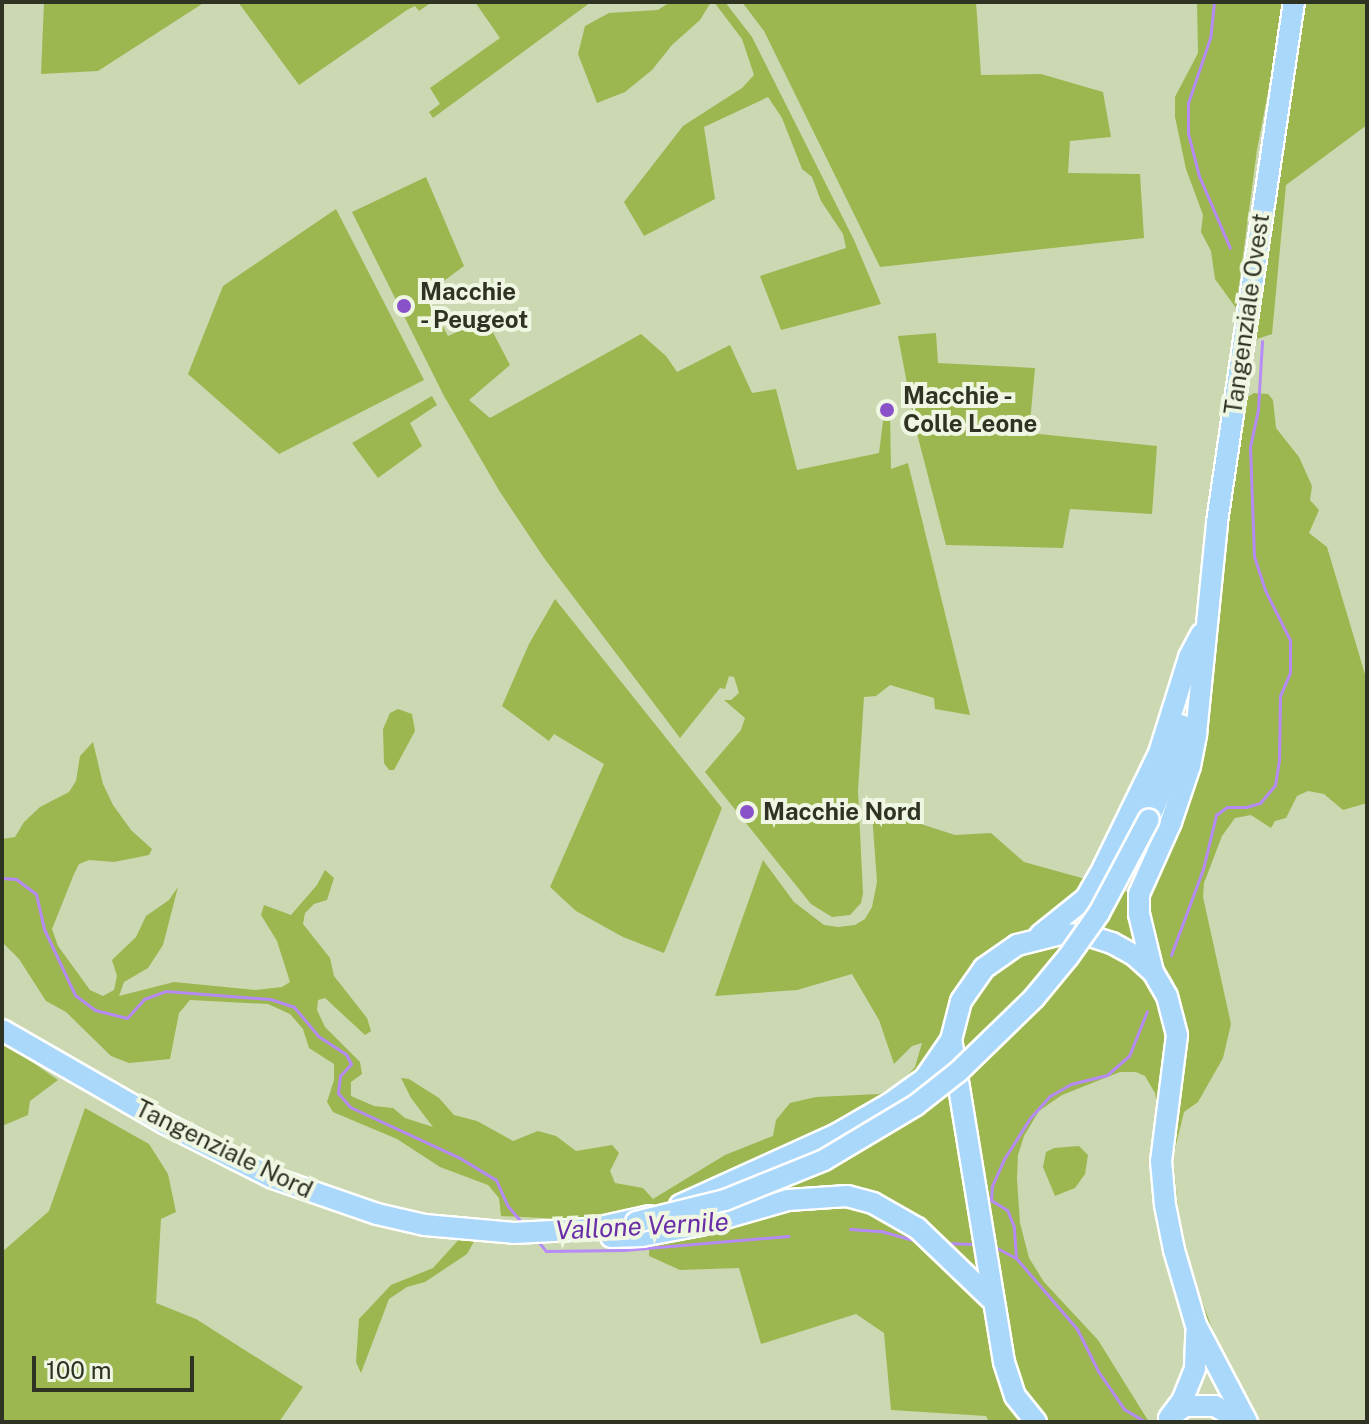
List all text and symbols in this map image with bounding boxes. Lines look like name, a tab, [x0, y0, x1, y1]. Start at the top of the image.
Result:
street label: Tangenziale Ovest	[1219, 212, 1275, 416]
place label: Macchie - Peugeot	[420, 278, 530, 334]
marker: Macchie - Peugeot	[395, 297, 413, 315]
place label: Macchie - Colle Leone	[903, 382, 1037, 438]
marker: Macchie - Colle Leone	[878, 401, 896, 419]
place label: Macchie Nord	[763, 798, 921, 826]
marker: Macchie Nord	[738, 803, 756, 821]
street label: Tangenziale Nord	[131, 1094, 317, 1204]
water label: Vallone Vernile	[554, 1206, 730, 1246]
scale bar	[36, 1340, 198, 1390]
text: 100 m	[46, 1356, 112, 1384]

